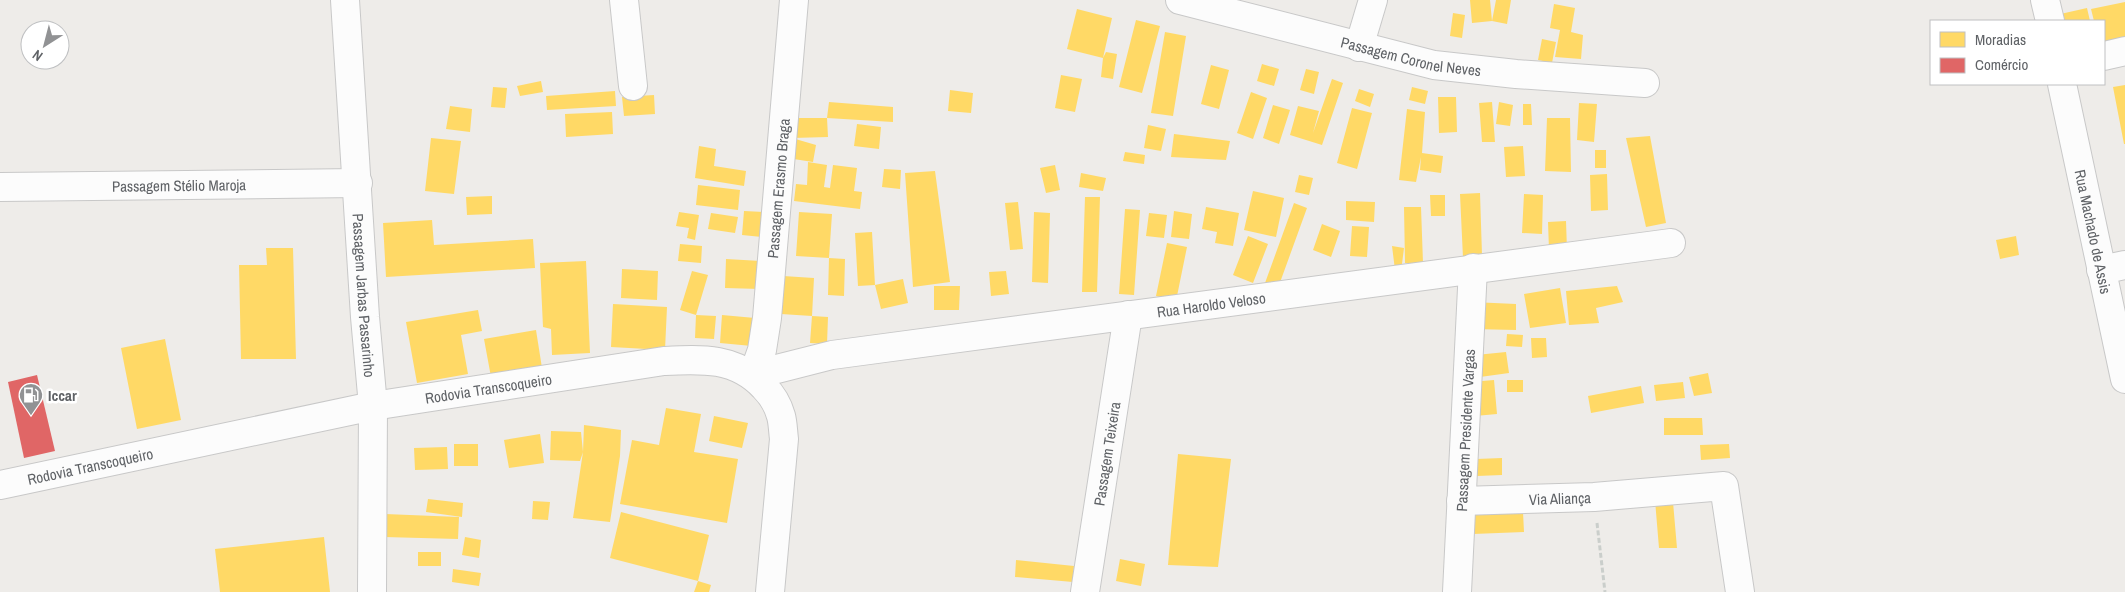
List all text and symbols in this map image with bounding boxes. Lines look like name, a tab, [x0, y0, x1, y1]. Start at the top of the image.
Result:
north arrow	[20, 20, 70, 70]
legend	[1930, 20, 2105, 85]
text: Moradias	[1975, 29, 2026, 50]
street label: Passagem Coronel Neves	[1339, 31, 1482, 81]
text: N	[29, 46, 46, 65]
text: Comércio	[1975, 54, 2028, 75]
street label: Passagem Erasmo Braga	[762, 117, 794, 259]
street label: Rua Machado de Assis	[2070, 168, 2117, 296]
street label: Passagem Stélio Maroja	[112, 174, 246, 196]
street label: Passagem Jarbas Passarinho	[348, 213, 381, 378]
street label: Rua Haroldo Veloso	[1155, 287, 1267, 322]
street label: Passagem Presidente Vargas	[1450, 348, 1479, 512]
street label: Rodovia Transcoqueiro	[424, 368, 553, 408]
fuel station icon: Iccar	[18, 382, 44, 416]
place label: Iccar	[48, 385, 77, 406]
street label: Passagem Teixeira	[1088, 400, 1125, 507]
street label: Rodovia Transcoqueiro	[25, 442, 155, 489]
street label: Via Aliança	[1529, 487, 1591, 509]

